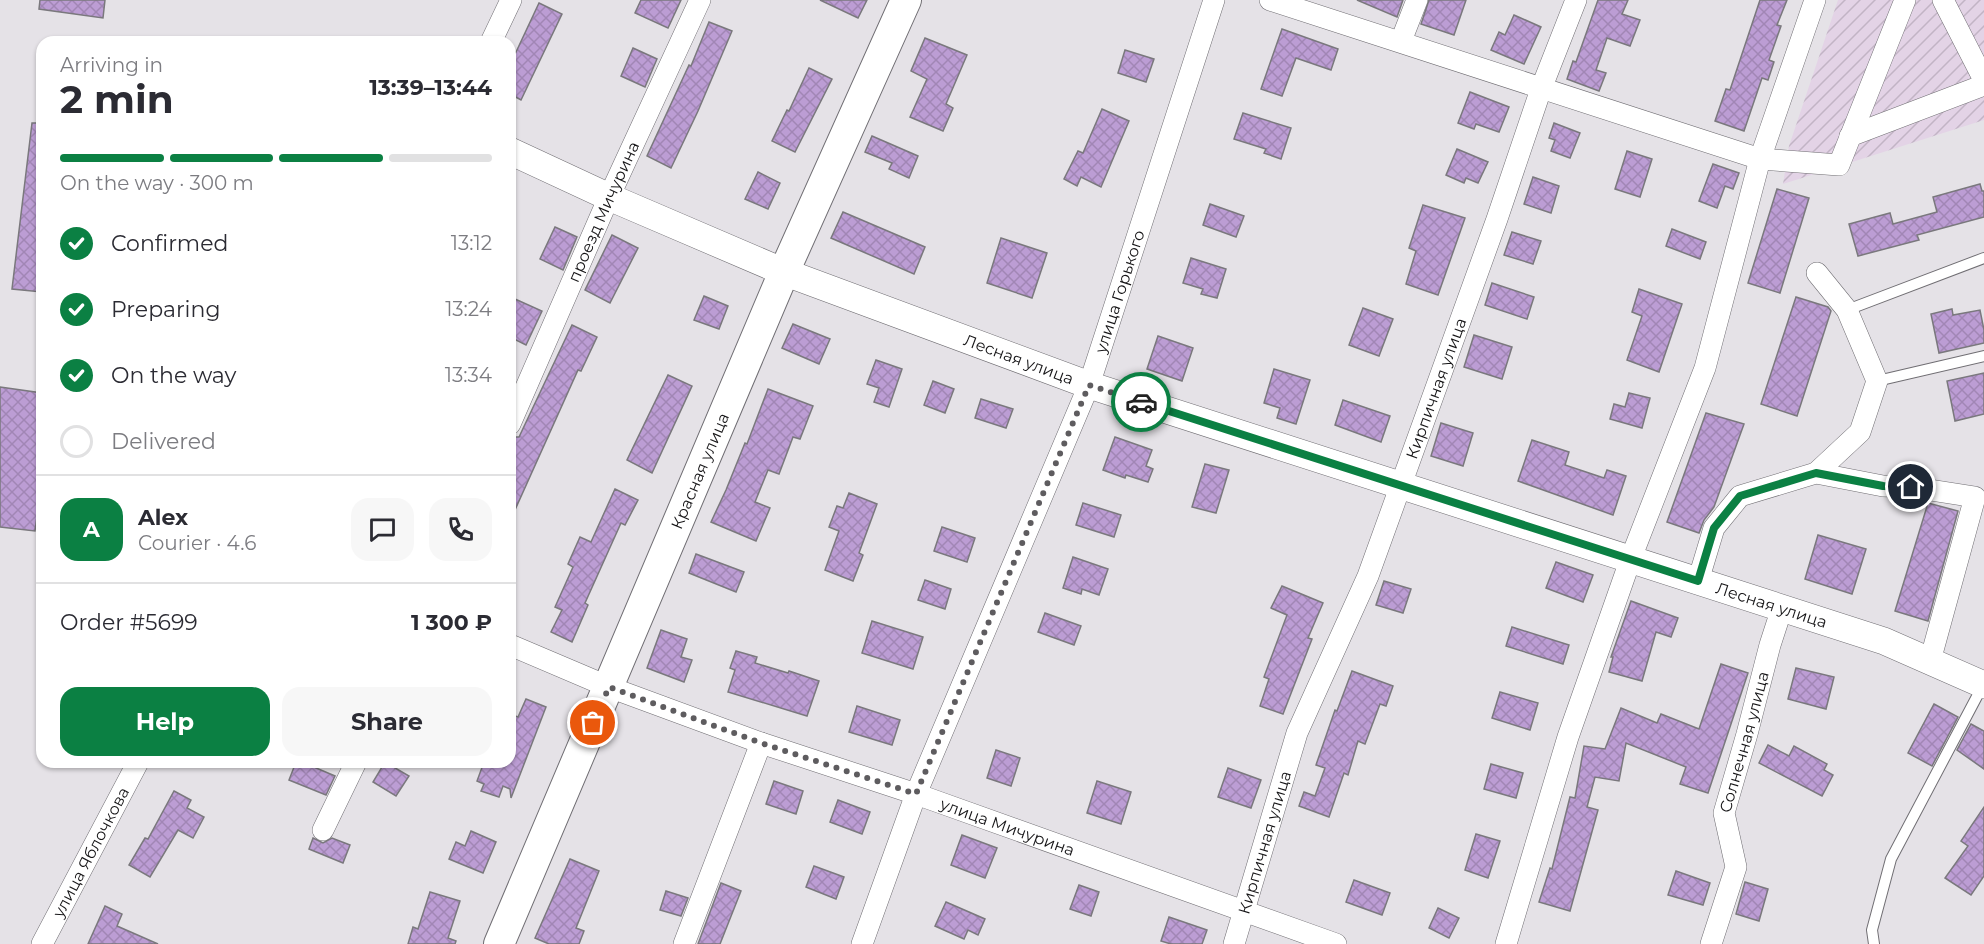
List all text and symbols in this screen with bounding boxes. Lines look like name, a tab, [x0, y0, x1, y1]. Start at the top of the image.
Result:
text: Arriving in	[60, 53, 163, 77]
text: 13:39–13:44	[369, 74, 492, 101]
text: 2 min	[60, 75, 174, 123]
street label: проезд Мичурина	[564, 138, 643, 285]
text: On the way · 300 m	[60, 171, 254, 195]
icon: check	[60, 227, 93, 260]
street label: улица Горького	[1091, 228, 1149, 356]
text: Confirmed	[111, 230, 228, 257]
text: 13:12	[451, 231, 492, 255]
icon: check	[60, 293, 93, 326]
text: Preparing	[111, 296, 220, 323]
text: 13:24	[445, 297, 492, 321]
street label: Кирпичная улица	[1402, 315, 1470, 462]
street label: Лесная улица	[961, 331, 1076, 388]
icon: check	[60, 359, 93, 392]
text: On the way	[111, 362, 236, 389]
text: 13:34	[445, 363, 492, 387]
courier	[1111, 372, 1171, 432]
icon: car	[1125, 386, 1158, 419]
street label: Красная улица	[667, 410, 733, 532]
text: Delivered	[111, 428, 216, 455]
pin	[1885, 461, 1936, 512]
icon: home	[1894, 470, 1927, 503]
button: chat	[351, 498, 414, 561]
button: phone	[429, 498, 492, 561]
text: Alex	[138, 504, 188, 531]
text: A	[83, 516, 100, 543]
text: Courier · 4.6	[138, 531, 256, 555]
street label: Лесная улица	[1714, 579, 1829, 632]
text: Order #5699	[60, 609, 198, 636]
text: 1 300 ₽	[411, 609, 492, 636]
street label: Солнечная улица	[1716, 670, 1773, 815]
button: Help	[60, 687, 270, 756]
button: Share	[282, 687, 492, 756]
pin	[567, 697, 618, 748]
icon: bag	[576, 706, 609, 739]
street label: Кирпичная улица	[1234, 769, 1295, 916]
street label: улица Яблочкова	[48, 784, 133, 922]
street label: улица Мичурина	[937, 794, 1077, 860]

